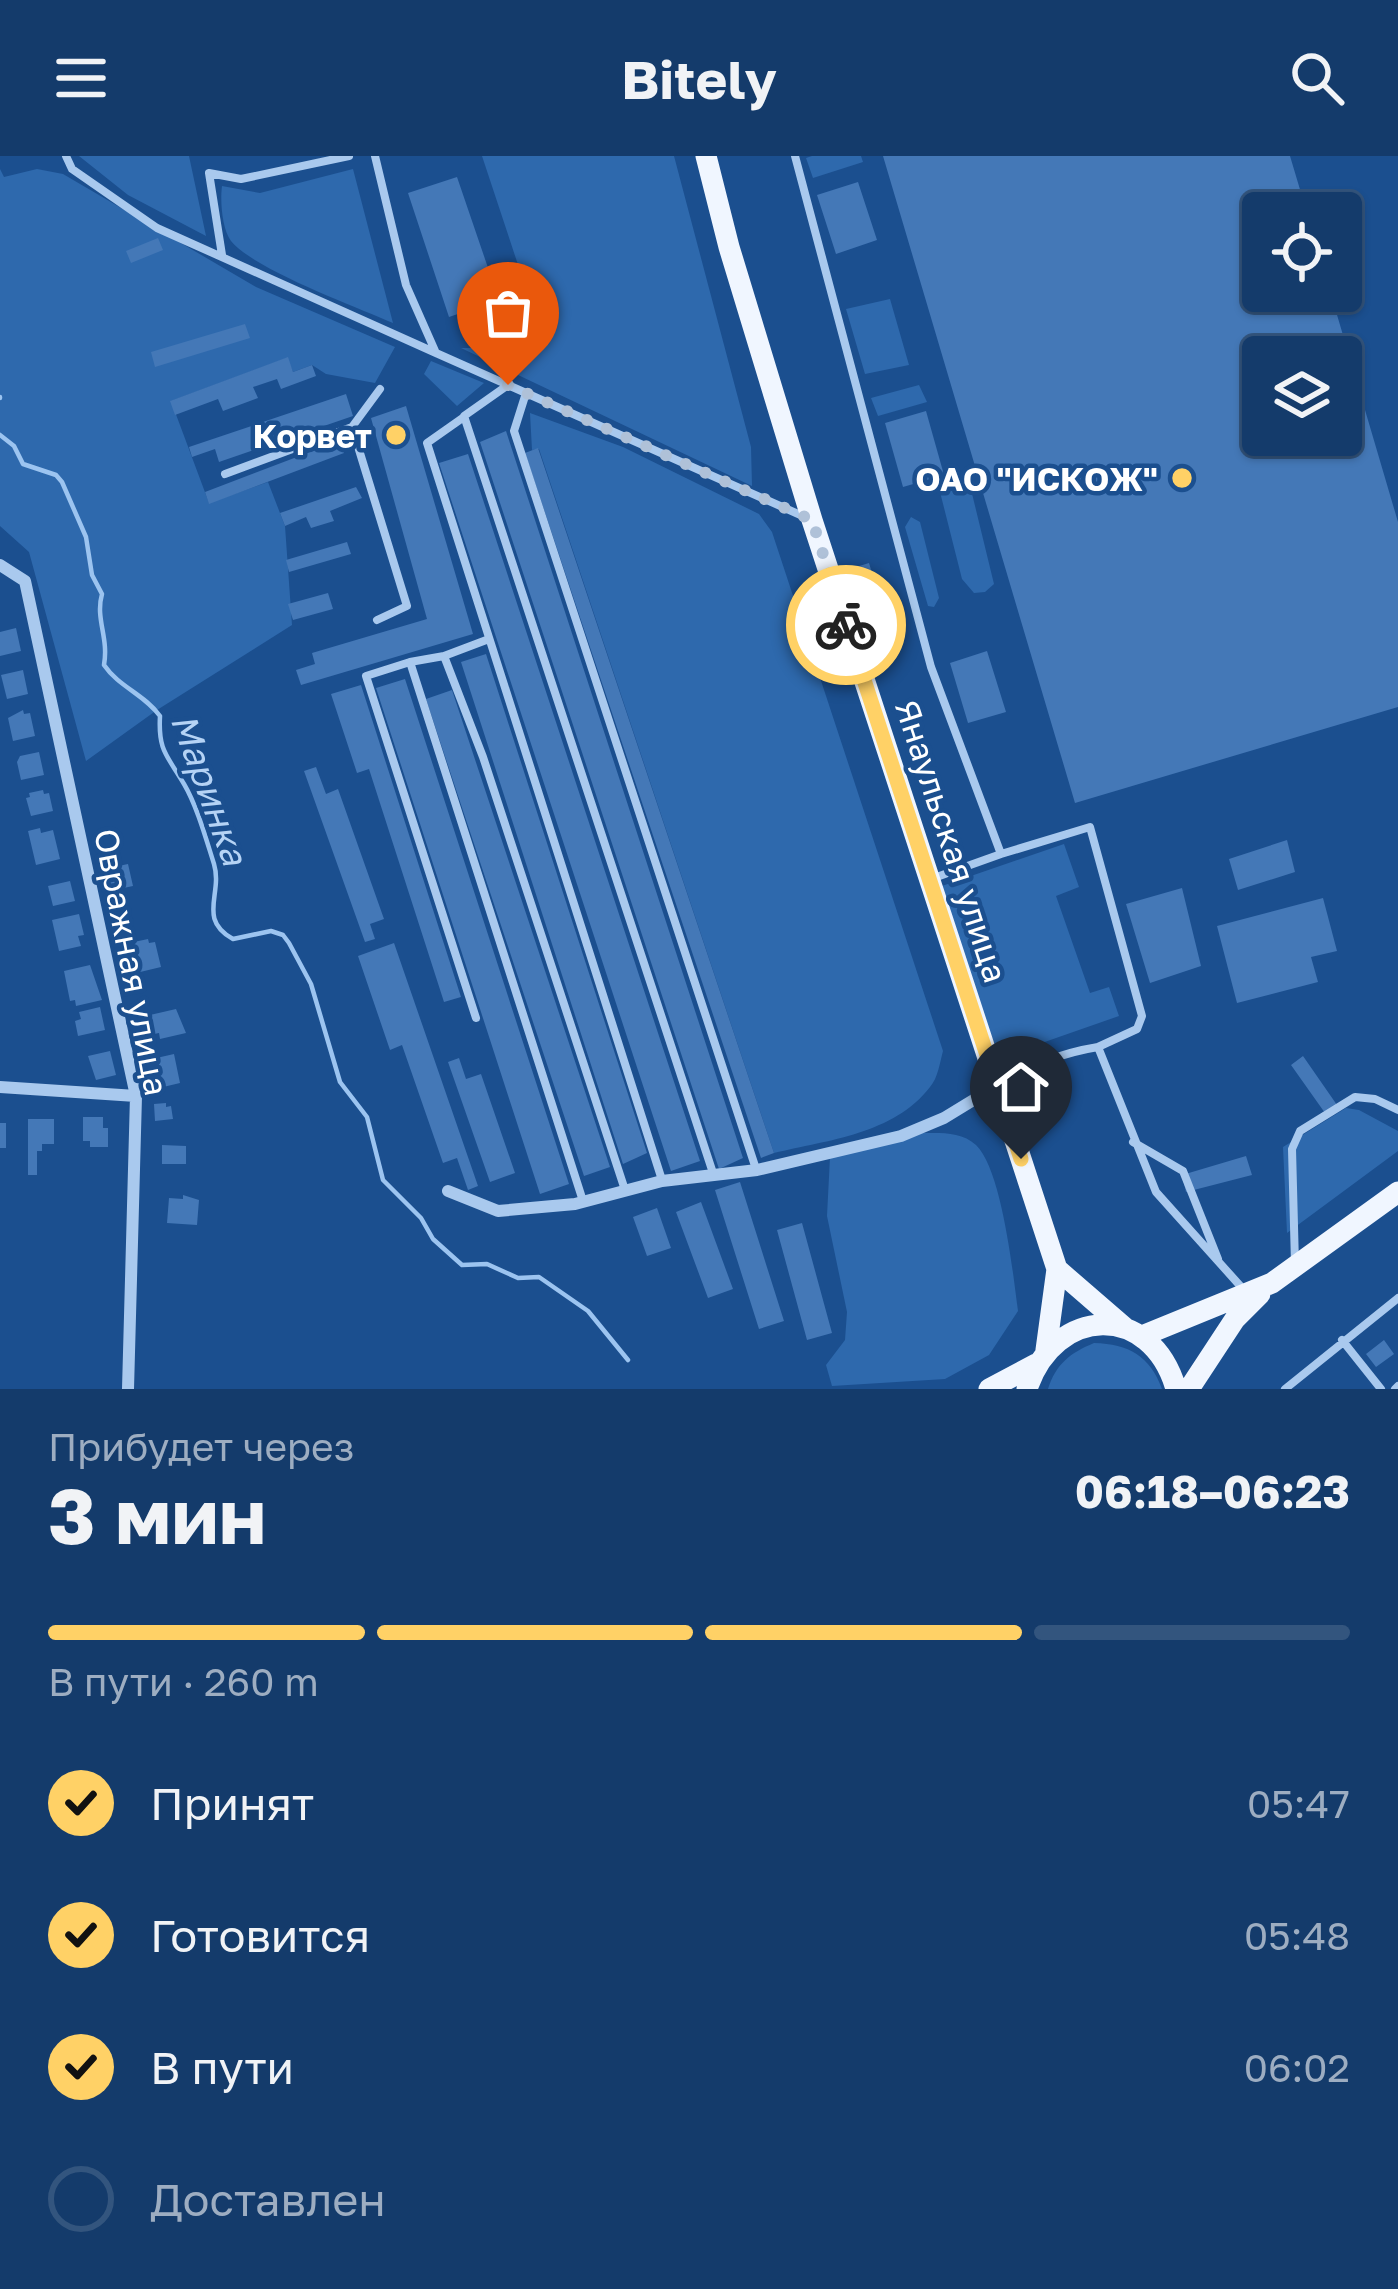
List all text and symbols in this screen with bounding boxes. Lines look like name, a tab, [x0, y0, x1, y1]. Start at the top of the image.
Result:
icon: menu	[48, 45, 114, 111]
icon: search	[1284, 45, 1350, 111]
text: Bitely	[621, 46, 777, 111]
map controls	[1242, 192, 1362, 456]
button: locate	[1242, 192, 1362, 312]
pin	[457, 262, 559, 385]
icon: bag	[475, 280, 541, 346]
button: layers	[1242, 336, 1362, 456]
place label: Корвет	[253, 416, 372, 455]
marker: Корвет	[383, 422, 409, 448]
place label: ОАО "ИСКОЖ"	[915, 459, 1158, 498]
marker: ОАО "ИСКОЖ"	[1169, 465, 1195, 491]
courier	[786, 565, 906, 685]
icon: bike	[813, 592, 879, 658]
street label: Янаульская улица	[888, 695, 1016, 987]
water label: Маринка	[163, 707, 258, 872]
street label: Овражная улица	[87, 825, 177, 1099]
pin	[970, 1036, 1072, 1159]
icon: home	[988, 1054, 1054, 1120]
text: Прибудет через	[48, 1423, 354, 1470]
text: 06:18–06:23	[1075, 1464, 1350, 1518]
text: 3 мин	[48, 1468, 266, 1561]
text: В пути · 260 m	[48, 1658, 319, 1705]
icon: check	[48, 1770, 114, 1836]
text: Принят	[150, 1776, 314, 1830]
text: 05:47	[1247, 1780, 1350, 1827]
icon: check	[48, 1902, 114, 1968]
text: Готовится	[150, 1908, 370, 1962]
text: 05:48	[1244, 1912, 1350, 1959]
icon: check	[48, 2034, 114, 2100]
text: В пути	[150, 2040, 294, 2094]
text: 06:02	[1244, 2044, 1350, 2091]
text: Доставлен	[150, 2172, 386, 2226]

